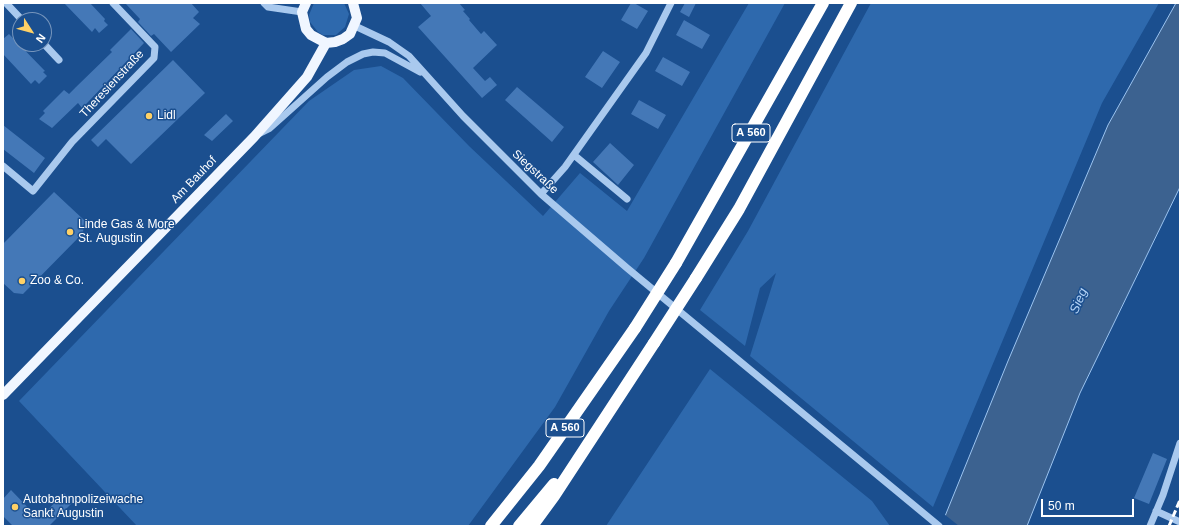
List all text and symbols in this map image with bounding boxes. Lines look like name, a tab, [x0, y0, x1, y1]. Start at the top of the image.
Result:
north arrow	[12, 12, 52, 52]
text: N	[34, 32, 48, 45]
street label: Theresienstraße	[77, 47, 147, 121]
place label: Lidl	[157, 109, 176, 123]
marker: Lidl	[144, 111, 154, 121]
road number: A 560	[732, 124, 770, 142]
street label: Siegstraße	[509, 147, 561, 197]
street label: Am Bauhof	[168, 154, 220, 206]
place label: Linde Gas & More St. Augustin	[78, 218, 175, 246]
marker: Linde Gas & More St. Augustin	[65, 227, 75, 237]
place label: Zoo & Co.	[30, 274, 84, 288]
marker: Zoo & Co.	[17, 276, 27, 286]
water label: Sieg	[1067, 286, 1091, 316]
road number: A 560	[546, 419, 584, 437]
scale bar	[1043, 491, 1136, 517]
place label: Autobahnpolizeiwache Sankt Augustin	[23, 493, 143, 521]
text: 50 m	[1048, 499, 1075, 513]
marker: Autobahnpolizeiwache Sankt Augustin	[10, 502, 20, 512]

